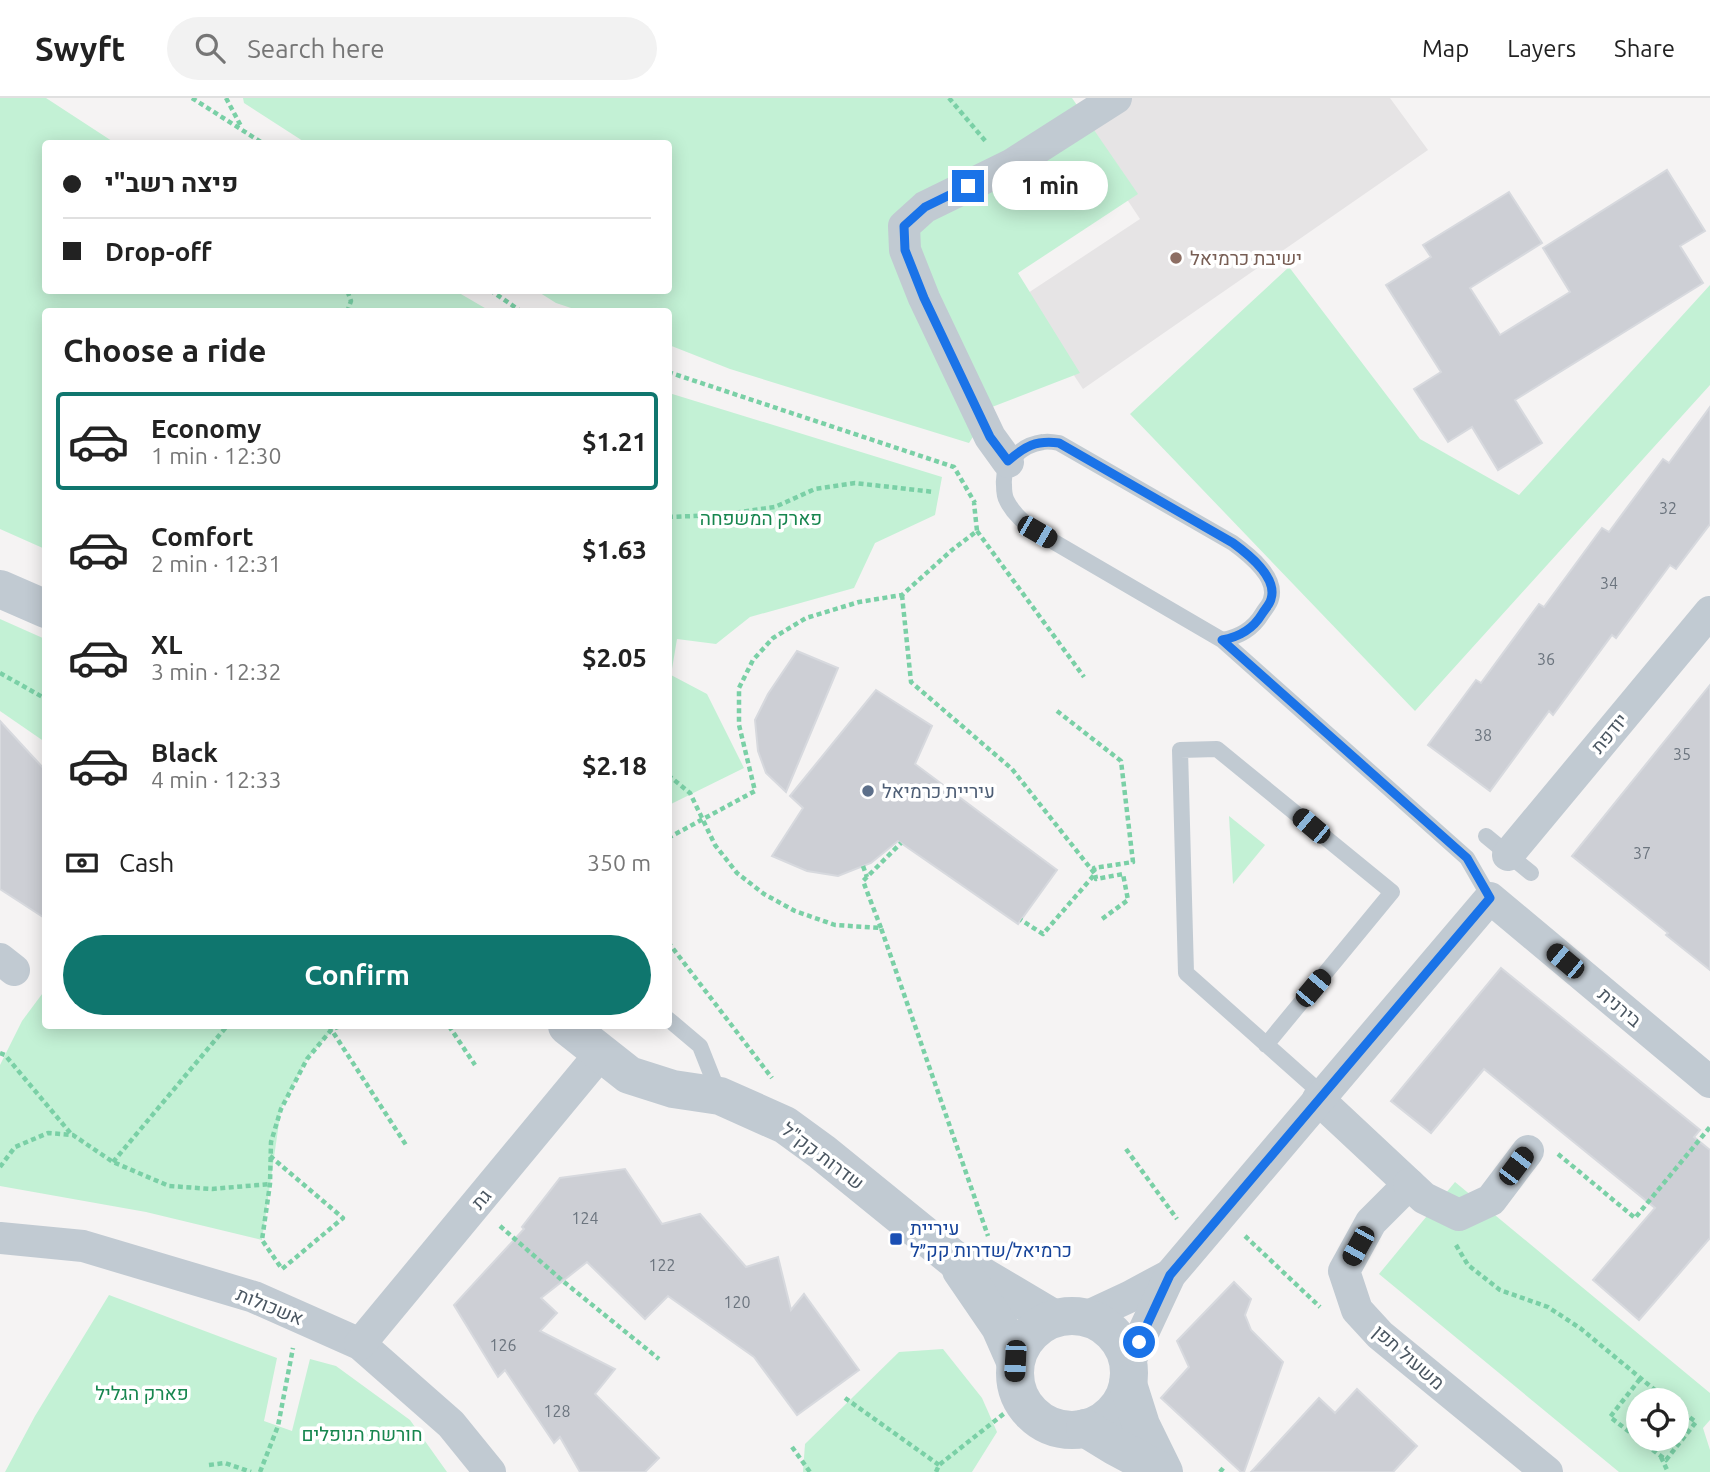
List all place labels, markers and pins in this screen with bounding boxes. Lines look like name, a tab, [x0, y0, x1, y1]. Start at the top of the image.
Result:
place label: ישיבת כרמיאל	[1190, 247, 1302, 269]
marker: ישיבת כרמיאל	[1168, 250, 1184, 266]
place label: עיריית כרמיאל	[882, 780, 995, 802]
marker: עיריית כרמיאל	[860, 783, 876, 799]
place label: עיריית כרמיאל/שדרות קק״ל	[910, 1217, 1072, 1261]
marker: עיריית כרמיאל/שדרות קק״ל	[888, 1231, 904, 1247]

